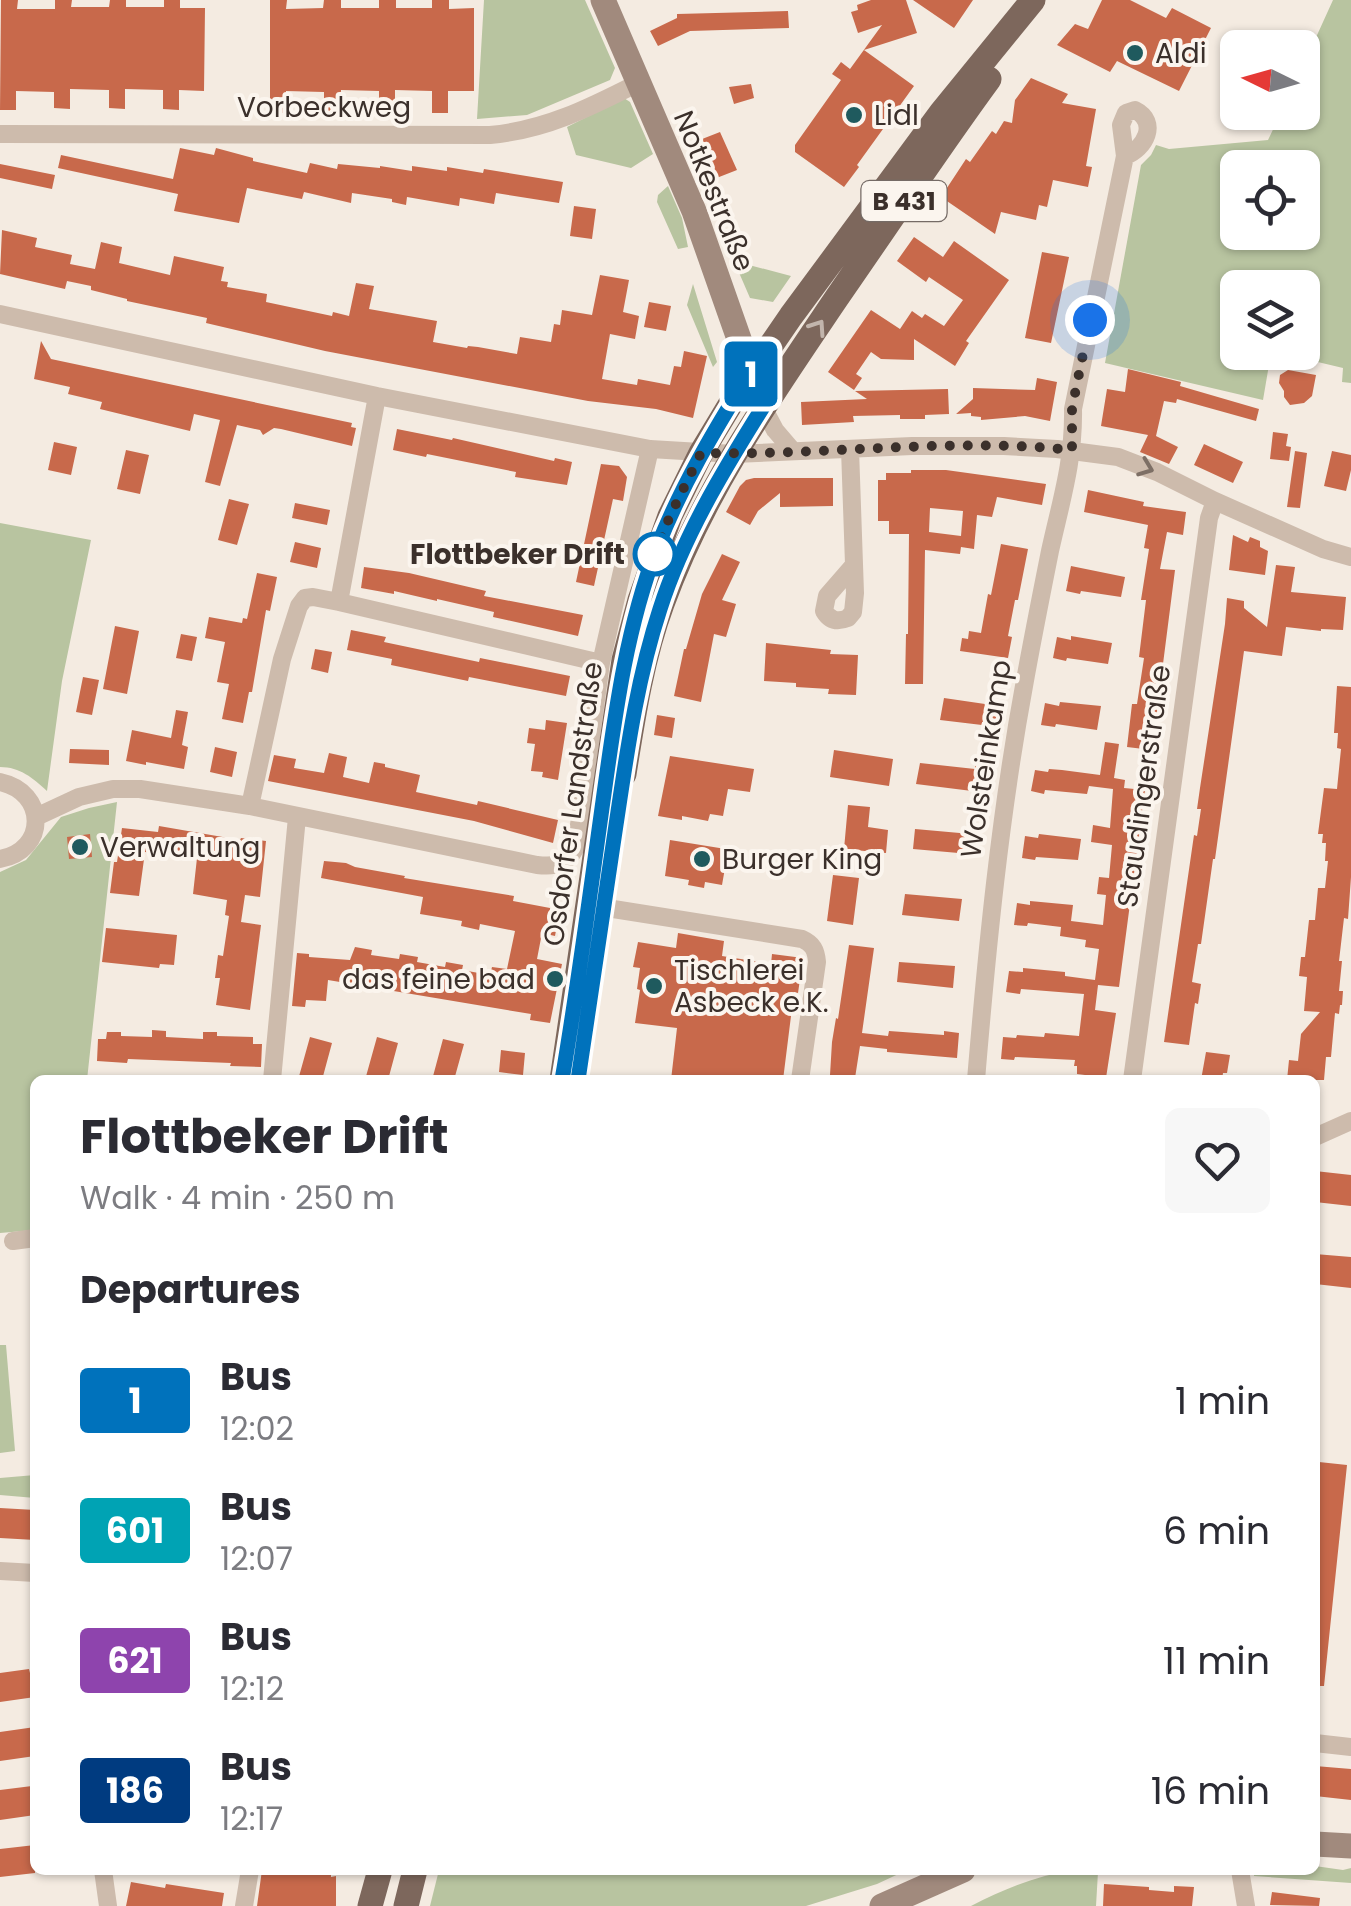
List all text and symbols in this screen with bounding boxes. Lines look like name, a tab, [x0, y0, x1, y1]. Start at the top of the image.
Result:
north arrow	[1220, 30, 1320, 130]
map controls	[1220, 30, 1320, 370]
place label: Aldi	[1155, 34, 1207, 73]
marker: Aldi	[1124, 42, 1146, 64]
street label: Vorbeckweg	[237, 88, 411, 127]
place label: Lidl	[874, 96, 919, 135]
marker: Lidl	[843, 104, 865, 126]
street label: Notkestraße	[664, 105, 764, 277]
button: locate	[1220, 150, 1320, 250]
road number: B 431	[862, 181, 946, 221]
button: layers	[1220, 270, 1320, 370]
your location	[1065, 295, 1115, 345]
one-way arrow	[806, 319, 824, 338]
line badge: 1	[718, 342, 784, 406]
text: 1	[744, 350, 758, 399]
one-way arrow	[1136, 457, 1153, 477]
marker: Flottbeker Drift	[634, 533, 676, 575]
place label: Flottbeker Drift	[410, 535, 625, 574]
street label: Wolsteinkamp	[951, 657, 1021, 861]
street label: Osdorfer Landstraße	[534, 659, 612, 949]
street label: Staudingerstraße	[1108, 662, 1180, 910]
place label: Verwaltung	[100, 828, 260, 867]
marker: Verwaltung	[69, 836, 91, 858]
place label: Burger King	[722, 840, 882, 879]
marker: Burger King	[691, 848, 713, 870]
place label: Tischlerei Asbeck e.K.	[674, 951, 829, 1022]
place label: das feine bad	[342, 960, 535, 999]
marker: das feine bad	[544, 968, 566, 990]
marker: Tischlerei Asbeck e.K.	[643, 975, 665, 997]
text: Flottbeker Drift	[80, 1103, 448, 1170]
button: heart	[1165, 1108, 1270, 1213]
text: Walk · 4 min · 250 m	[80, 1175, 395, 1220]
text: Departures	[80, 1263, 301, 1316]
text: Bus	[220, 1350, 292, 1403]
text: 1 min	[1175, 1374, 1270, 1427]
text: 1	[128, 1376, 142, 1425]
text: 12:02	[220, 1406, 294, 1451]
text: Bus	[220, 1480, 292, 1533]
text: 6 min	[1163, 1504, 1270, 1557]
text: 601	[106, 1506, 164, 1555]
text: 12:07	[220, 1536, 293, 1581]
text: Bus	[220, 1610, 292, 1663]
text: 11 min	[1163, 1634, 1270, 1687]
text: 621	[107, 1636, 163, 1685]
text: 12:12	[220, 1666, 284, 1711]
text: Bus	[220, 1740, 292, 1793]
text: 16 min	[1151, 1764, 1270, 1817]
text: 186	[106, 1766, 164, 1815]
text: 12:17	[220, 1796, 283, 1841]

